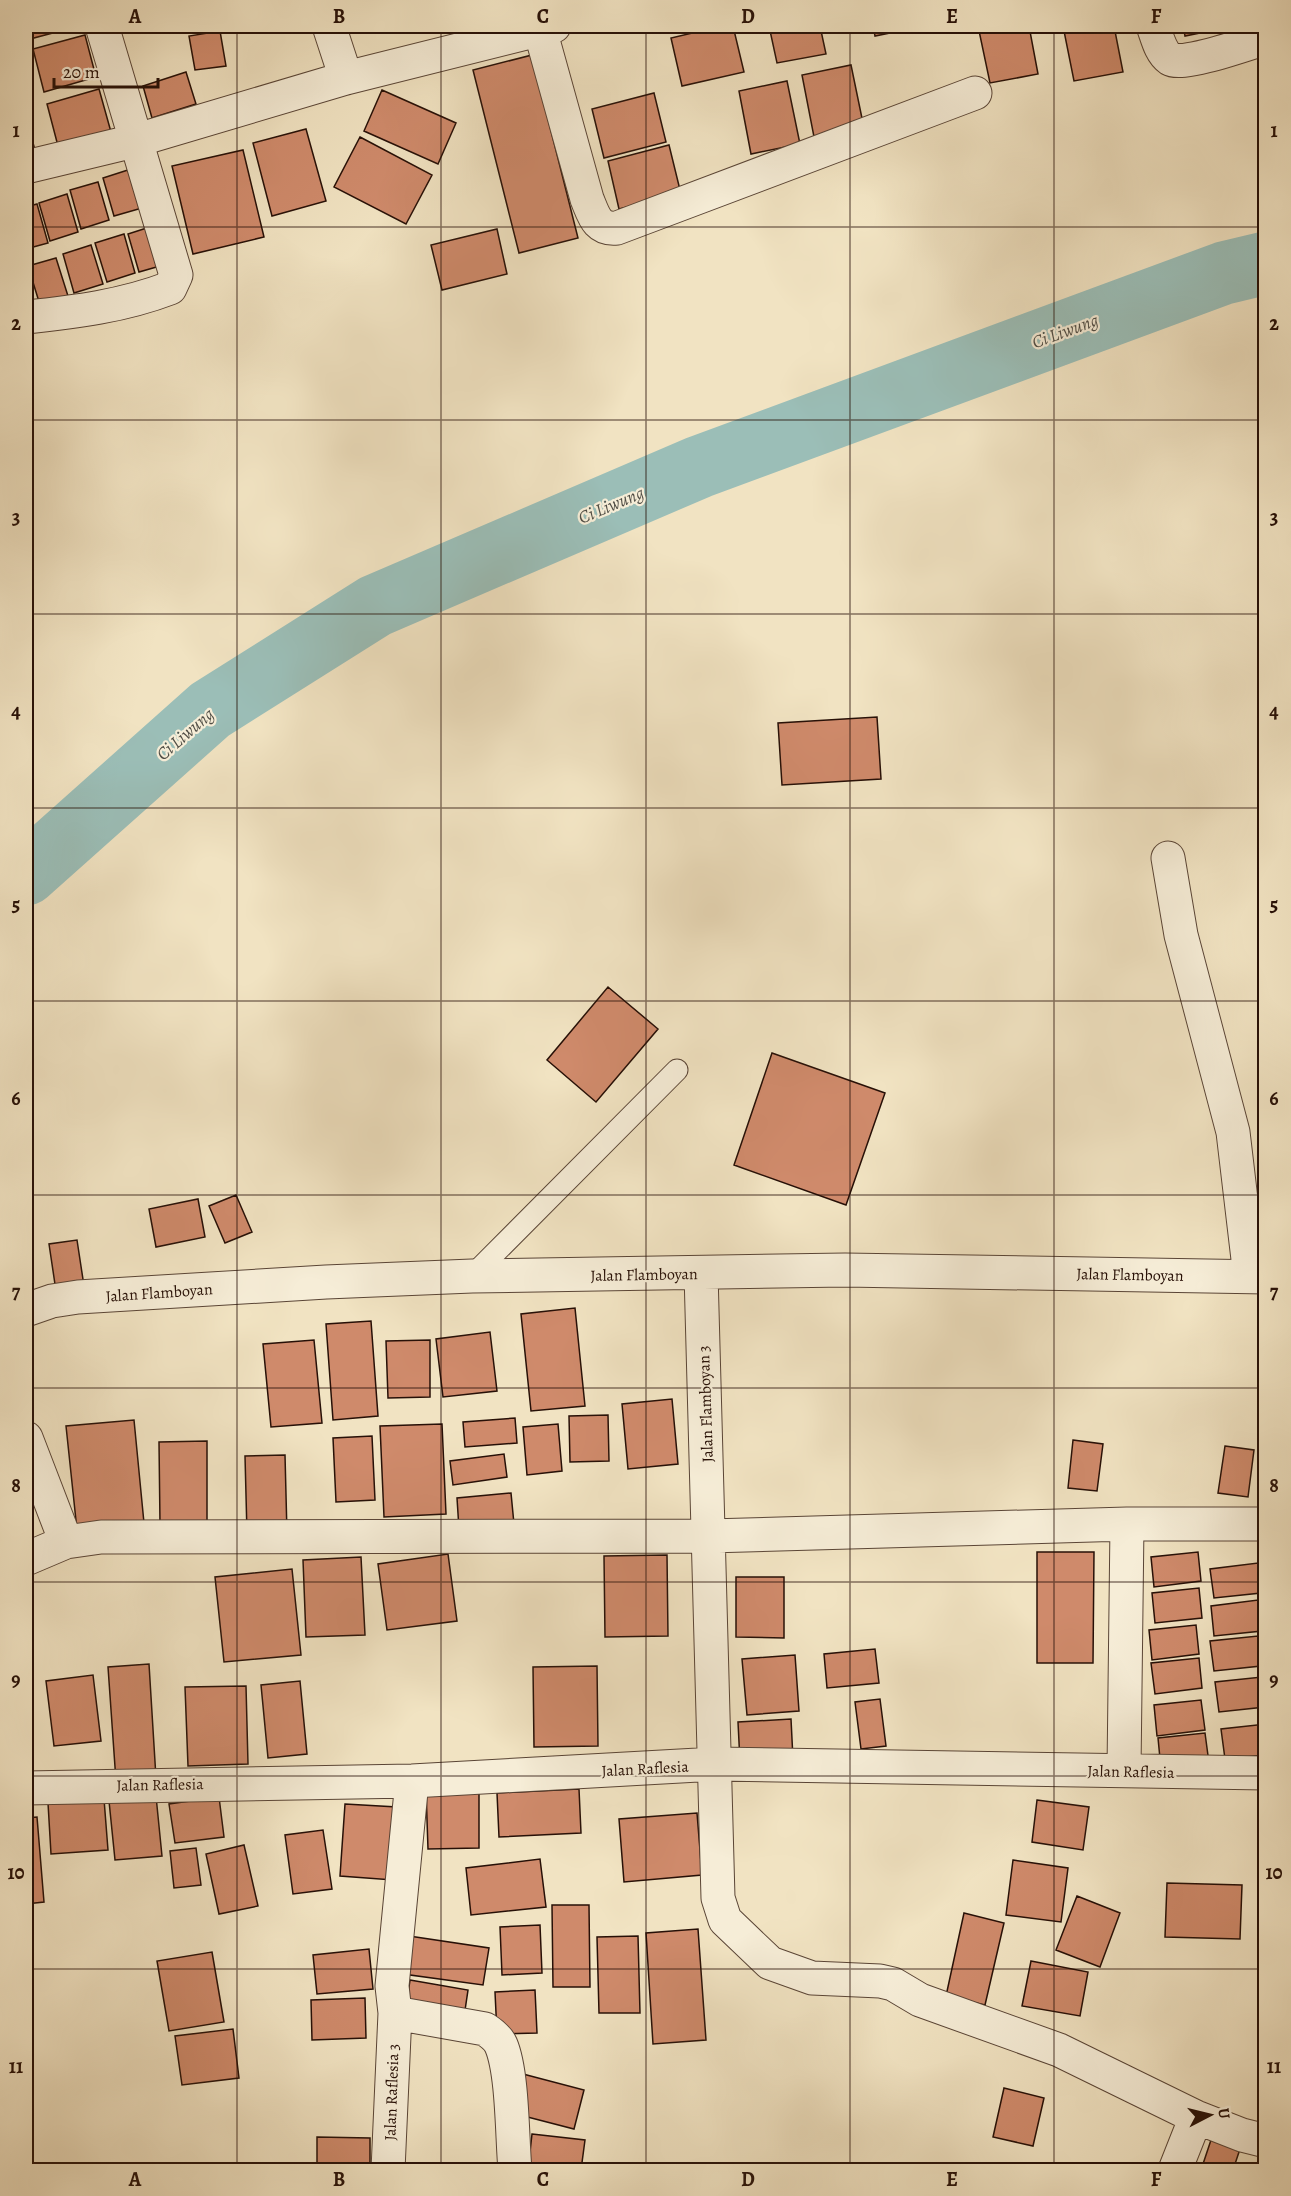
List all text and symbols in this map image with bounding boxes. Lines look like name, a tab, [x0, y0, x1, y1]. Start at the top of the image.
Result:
text: A	[128, 3, 142, 30]
text: B	[333, 3, 345, 30]
text: C	[537, 3, 549, 30]
text: D	[741, 3, 755, 30]
text: E	[946, 3, 958, 30]
text: F	[1151, 3, 1162, 30]
scale bar	[54, 51, 158, 89]
text: 20 m	[63, 60, 100, 84]
text: 1	[12, 117, 20, 144]
text: 1	[1270, 117, 1278, 144]
water label: Ci Liwung	[1028, 308, 1102, 354]
text: 2	[11, 310, 21, 337]
text: 2	[1269, 310, 1279, 337]
water label: Ci Liwung	[575, 480, 647, 530]
text: 3	[12, 504, 20, 531]
text: 3	[1270, 504, 1278, 531]
text: 4	[11, 698, 21, 725]
text: 4	[1269, 698, 1279, 725]
water label: Ci Liwung	[151, 702, 219, 766]
text: 5	[12, 891, 20, 918]
text: 5	[1270, 891, 1278, 918]
text: 6	[11, 1085, 21, 1112]
text: 6	[1269, 1085, 1279, 1112]
street label: Jalan Flamboyan	[590, 1263, 698, 1287]
street label: Jalan Flamboyan	[1076, 1263, 1184, 1287]
text: 7	[12, 1278, 21, 1305]
street label: Jalan Flamboyan	[105, 1278, 214, 1308]
text: 7	[1270, 1278, 1279, 1305]
street label: Jalan Flamboyan 3	[693, 1345, 719, 1463]
text: 8	[11, 1472, 21, 1499]
text: 8	[1269, 1472, 1279, 1499]
text: 9	[11, 1666, 21, 1693]
text: 9	[1269, 1666, 1279, 1693]
street label: Jalan Raflesia	[601, 1756, 690, 1782]
street label: Jalan Raflesia	[1087, 1760, 1175, 1784]
street label: Jalan Raflesia	[116, 1773, 204, 1797]
text: 10	[7, 1859, 25, 1886]
text: 10	[1265, 1859, 1283, 1886]
street label: Jalan Raflesia 3	[379, 2043, 405, 2141]
text: 11	[9, 2053, 23, 2080]
text: 11	[1267, 2053, 1281, 2080]
north arrow	[1180, 2085, 1240, 2145]
text: U	[1212, 2107, 1236, 2120]
text: A	[128, 2166, 142, 2193]
text: B	[333, 2166, 345, 2193]
text: C	[537, 2166, 549, 2193]
text: D	[741, 2166, 755, 2193]
text: E	[946, 2166, 958, 2193]
text: F	[1151, 2166, 1162, 2193]

